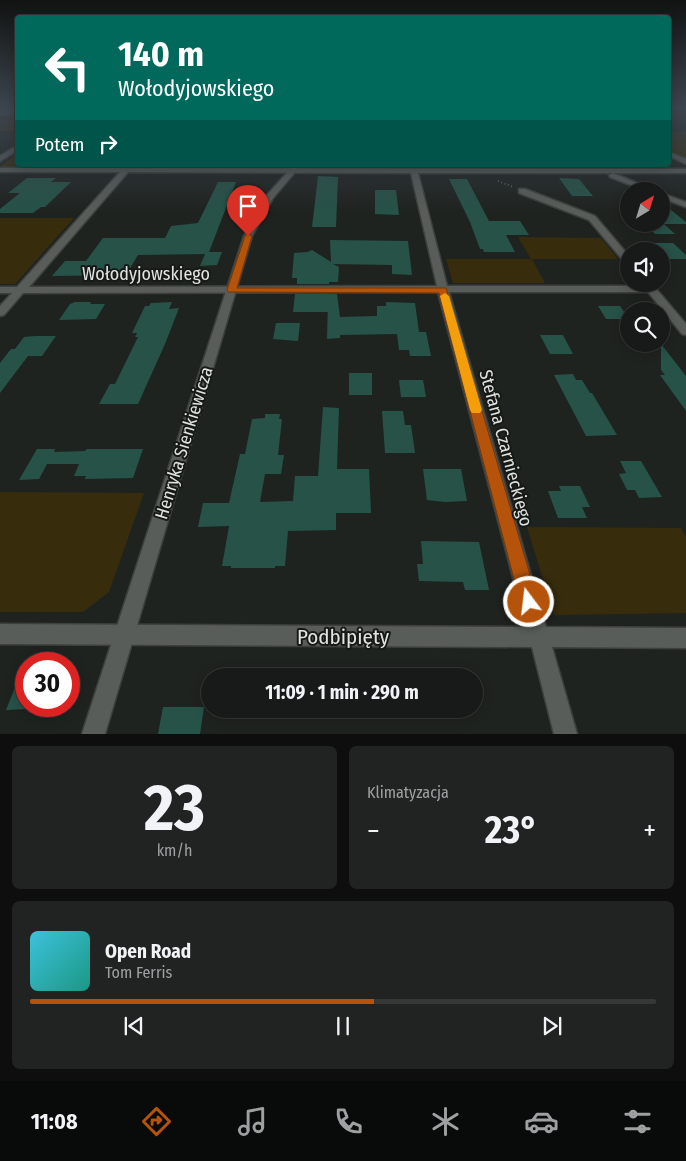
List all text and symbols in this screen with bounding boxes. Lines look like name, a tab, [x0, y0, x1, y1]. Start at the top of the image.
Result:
text: 140 m	[118, 33, 204, 75]
icon: left	[35, 35, 100, 100]
text: Wołodyjowskiego	[118, 75, 274, 102]
icon: right	[94, 130, 122, 158]
text: Potem	[35, 133, 84, 156]
north arrow	[620, 182, 670, 232]
map controls	[620, 182, 670, 352]
pin	[227, 185, 269, 236]
icon: arrive	[234, 192, 262, 220]
button: sound	[620, 242, 670, 292]
street label: Wołodyjowskiego	[82, 263, 210, 285]
button: search	[620, 302, 670, 352]
street label: Henryka Sienkiewicza	[150, 364, 218, 522]
street label: Stefana Czarnieckiego	[475, 367, 537, 529]
position arrow	[502, 575, 554, 627]
street label: Podbipięty	[297, 624, 390, 650]
speed limit sign: 30	[15, 652, 80, 717]
text: 11:09 · 1 min · 290 m	[265, 681, 419, 704]
text: 23	[144, 769, 205, 847]
text: Klimatyzacja	[367, 783, 449, 802]
text: 23°	[485, 807, 538, 853]
text: −	[367, 814, 380, 847]
text: +	[643, 814, 656, 847]
text: km/h	[157, 841, 192, 860]
text: Open Road	[105, 940, 191, 963]
text: Tom Ferris	[105, 963, 172, 982]
icon: previous	[120, 1012, 148, 1040]
icon: pause	[329, 1012, 357, 1040]
icon: next	[538, 1012, 566, 1040]
icon: directions	[139, 1104, 174, 1139]
icon: music	[235, 1104, 270, 1139]
icon: phone	[331, 1104, 366, 1139]
icon: climate	[428, 1104, 463, 1139]
icon: car	[524, 1104, 559, 1139]
icon: filters	[620, 1104, 655, 1139]
text: 11:08	[31, 1108, 78, 1135]

